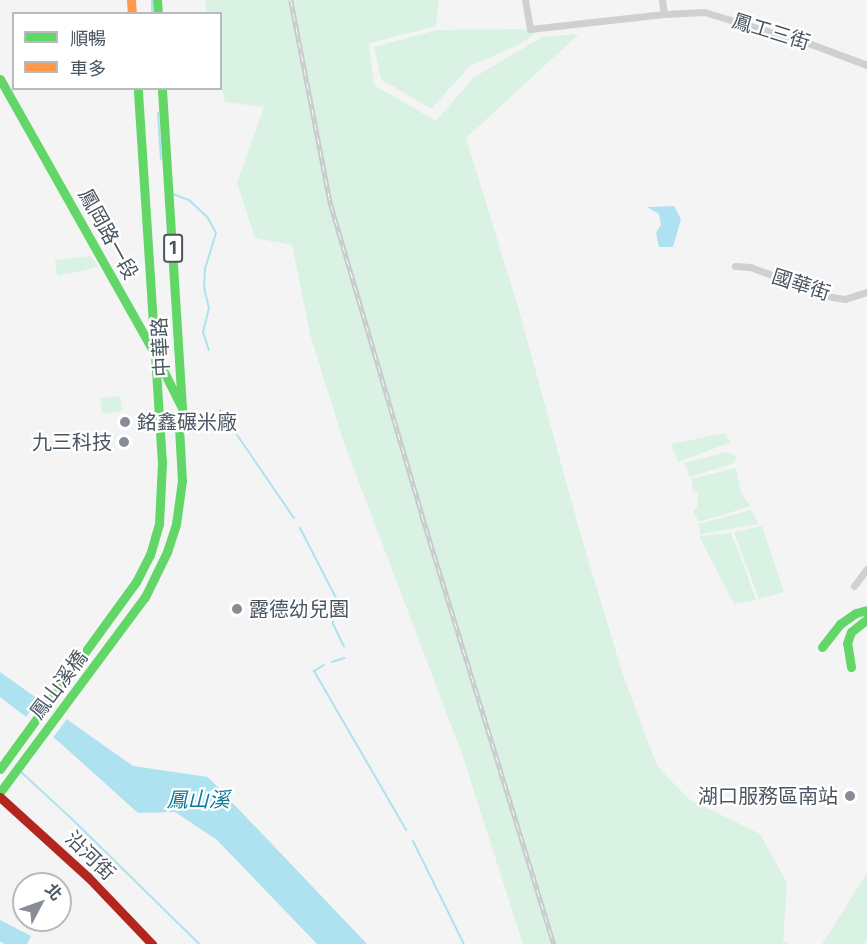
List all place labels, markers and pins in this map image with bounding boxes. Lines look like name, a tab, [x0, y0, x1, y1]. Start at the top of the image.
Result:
place label: 銘鑫碾米廠	[137, 410, 237, 434]
marker: 銘鑫碾米廠	[118, 415, 132, 429]
place label: 九三科技	[32, 430, 112, 454]
marker: 九三科技	[117, 435, 131, 449]
place label: 露德幼兒園	[249, 597, 349, 621]
marker: 露德幼兒園	[230, 602, 244, 616]
place label: 湖口服務區南站	[698, 784, 838, 808]
marker: 湖口服務區南站	[843, 789, 857, 803]

